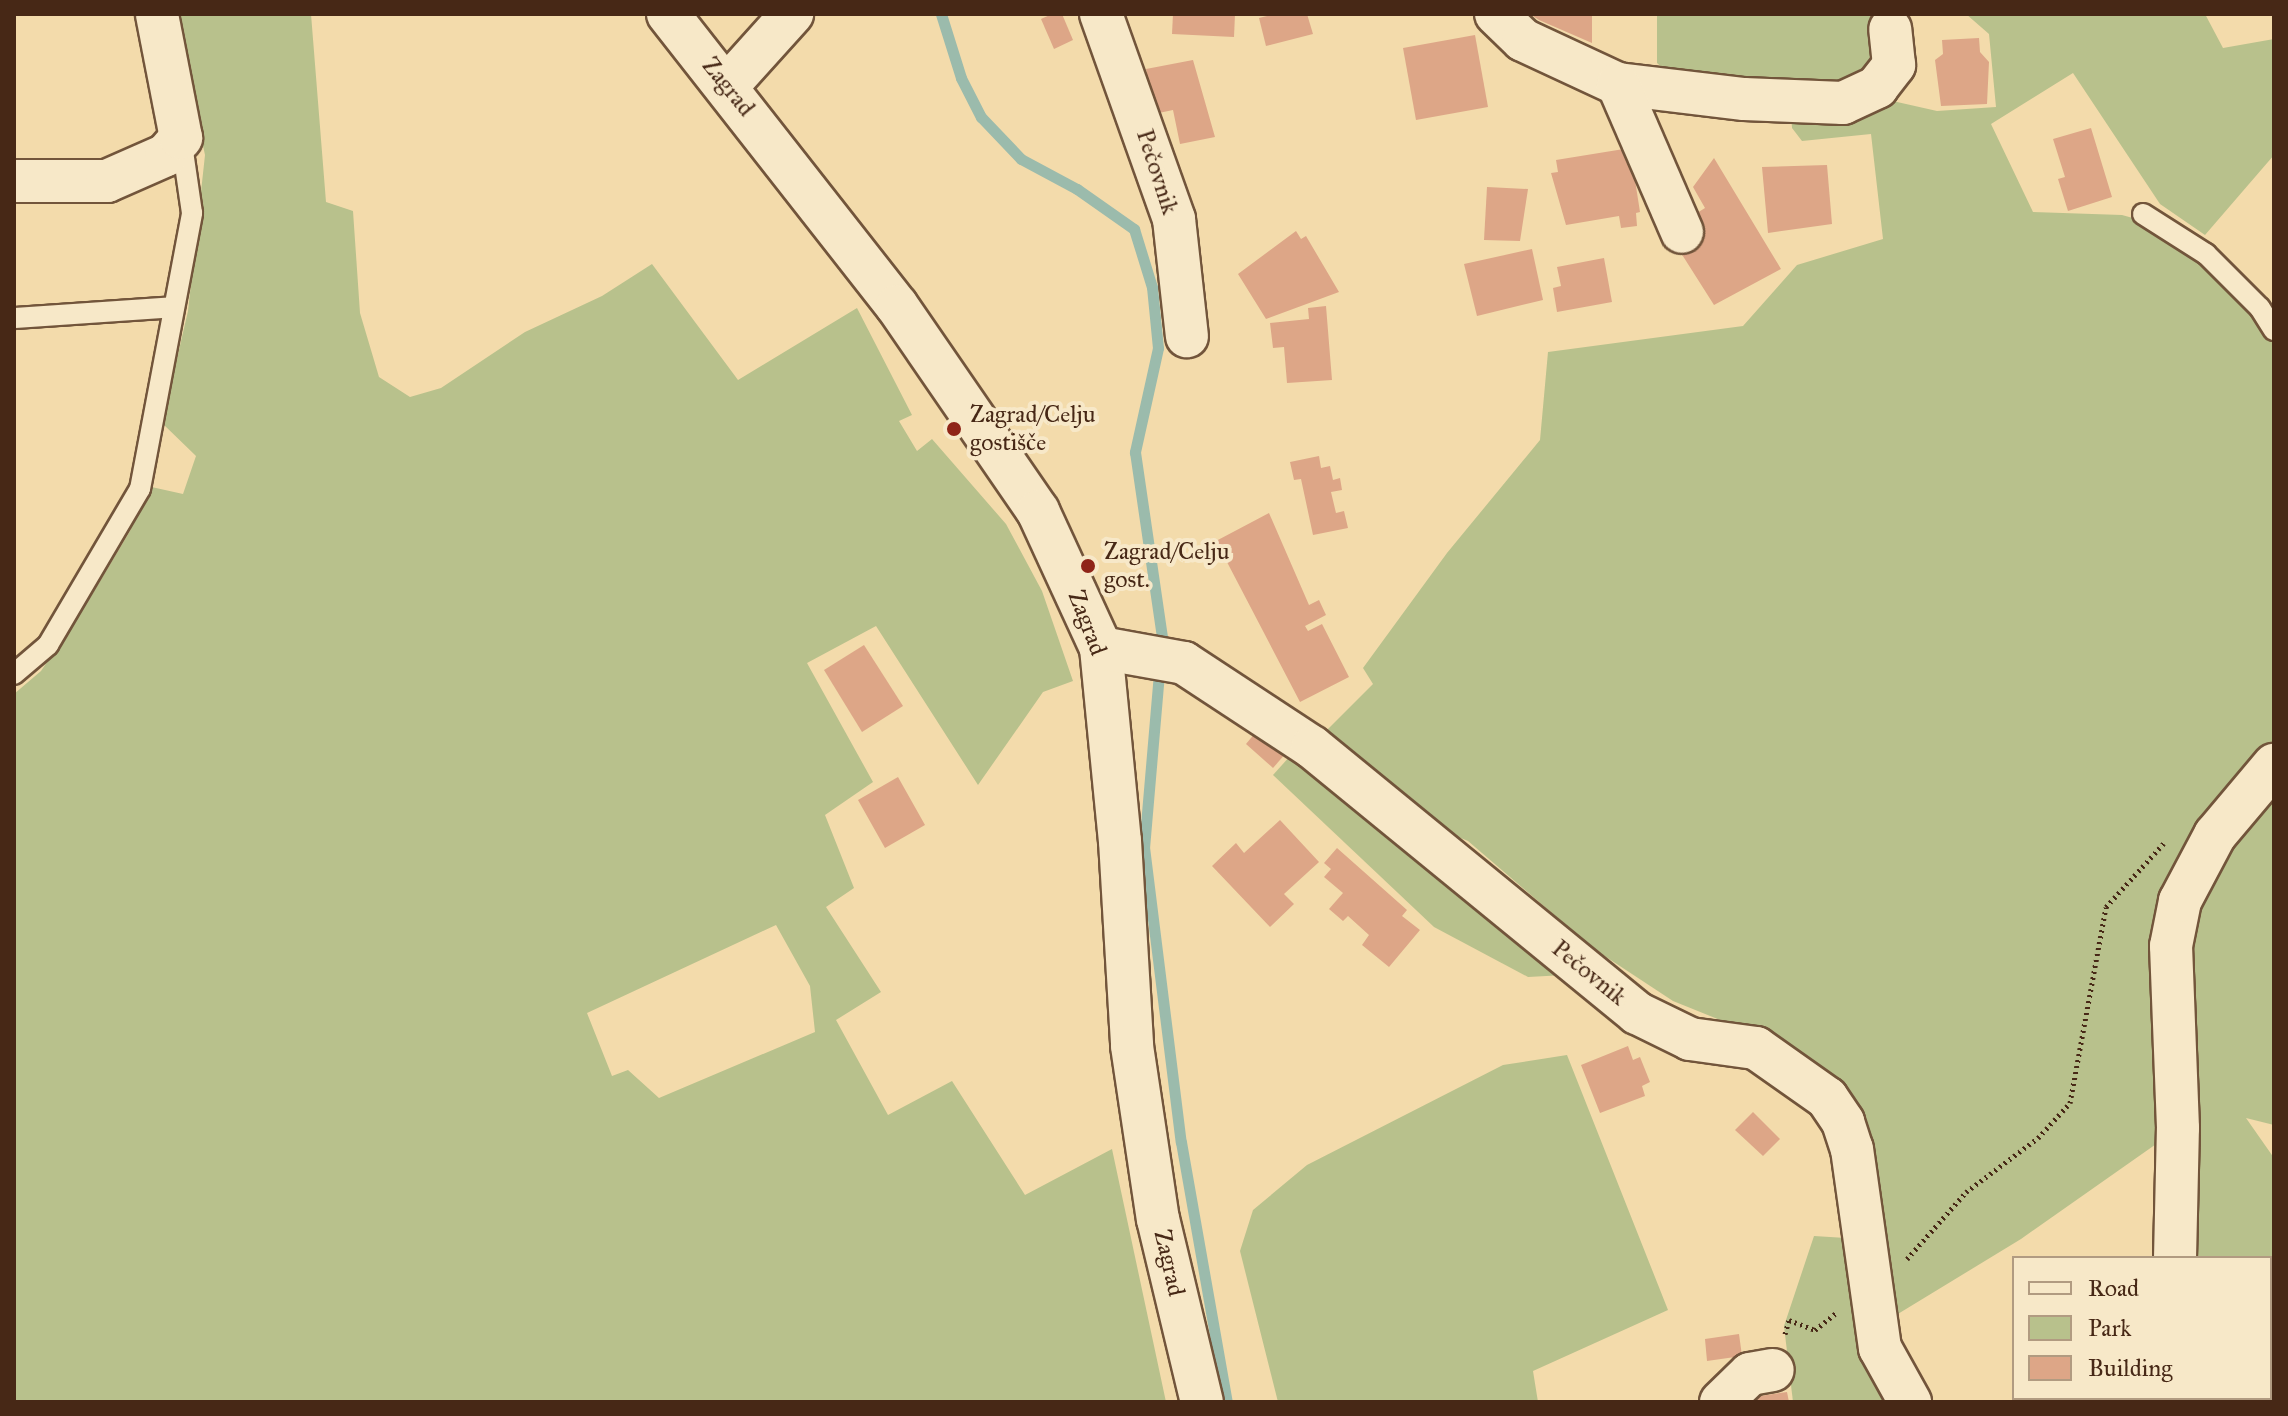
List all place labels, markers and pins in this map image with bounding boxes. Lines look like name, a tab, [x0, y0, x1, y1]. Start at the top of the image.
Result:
place label: Zagrad/Celju gostišče	[970, 401, 1095, 457]
marker: Zagrad/Celju gostišče	[945, 420, 963, 438]
place label: Zagrad/Celju gost.	[1104, 538, 1229, 594]
marker: Zagrad/Celju gost.	[1079, 557, 1097, 575]

